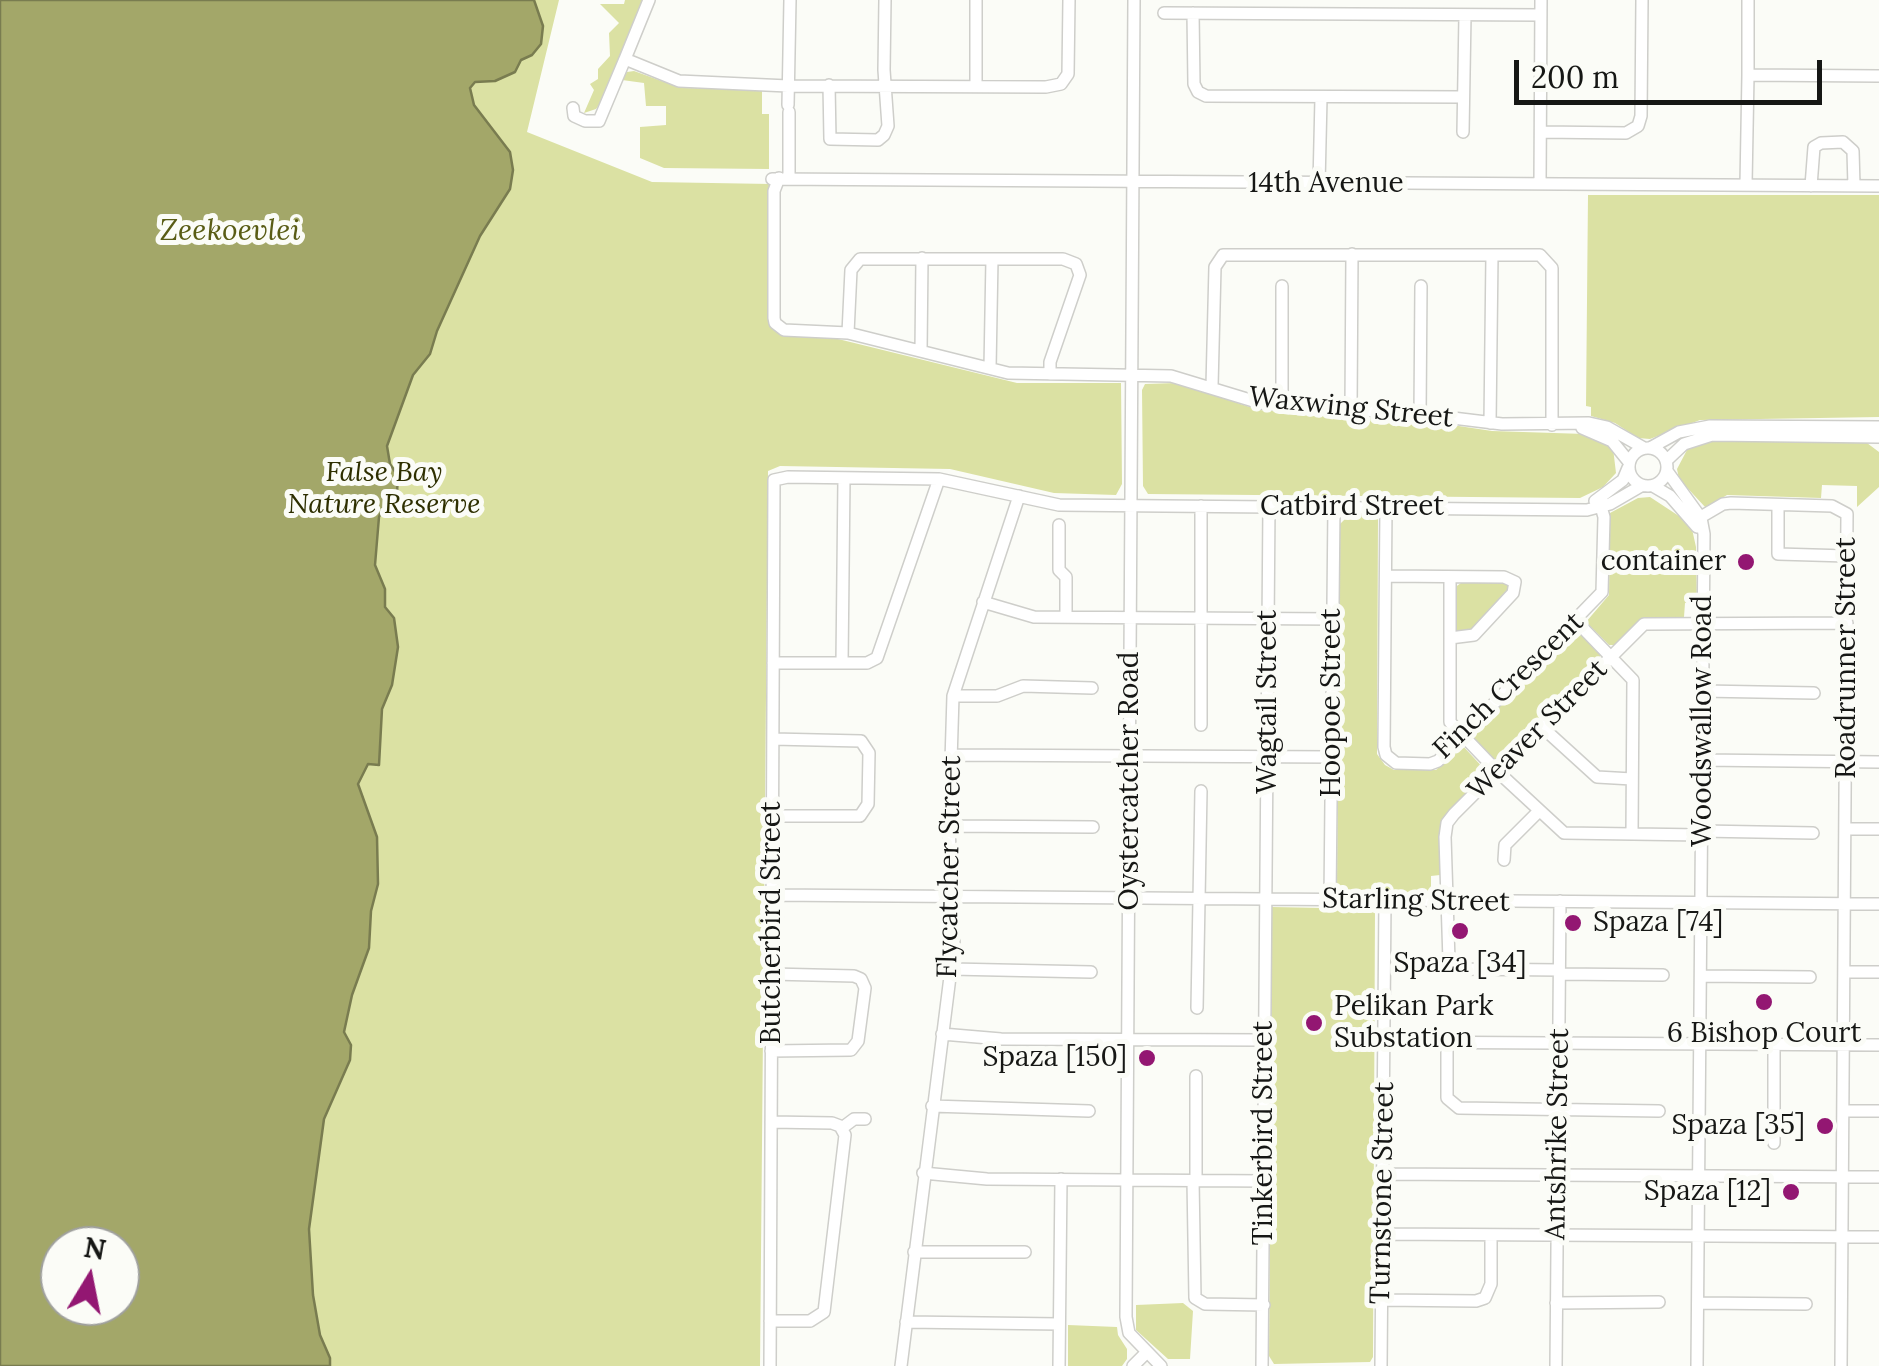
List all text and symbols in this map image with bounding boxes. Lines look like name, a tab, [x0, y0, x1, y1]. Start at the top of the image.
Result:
scale bar	[1519, 40, 1826, 102]
text: 200 m	[1531, 58, 1619, 96]
street label: 14th Avenue	[1248, 167, 1404, 201]
water label: Zeekoevlei	[160, 213, 300, 249]
street label: Waxwing Street	[1247, 381, 1455, 435]
park label: False Bay Nature Reserve	[287, 456, 481, 522]
street label: Catbird Street	[1260, 490, 1444, 524]
street label: Roadrunner Street	[1830, 537, 1864, 779]
place label: container	[1601, 545, 1726, 579]
marker: container	[1735, 551, 1757, 573]
street label: Woodswallow Road	[1686, 595, 1720, 847]
street label: Finch Crescent	[1427, 606, 1591, 766]
street label: Hoopoe Street	[1315, 609, 1349, 797]
street label: Wagtail Street	[1251, 610, 1285, 794]
street label: Oystercatcher Road	[1113, 651, 1147, 911]
street label: Weaver Street	[1461, 653, 1615, 807]
street label: Flycatcher Street	[931, 755, 969, 979]
street label: Butcherbird Street	[755, 801, 789, 1045]
street label: Starling Street	[1322, 883, 1510, 919]
place label: Spaza [74]	[1593, 906, 1723, 940]
marker: Spaza [74]	[1562, 912, 1584, 934]
marker: Spaza [34]	[1449, 920, 1471, 942]
place label: Spaza [34]	[1394, 947, 1526, 981]
place label: Pelikan Park Substation	[1334, 990, 1493, 1056]
marker: 6 Bishop Court	[1753, 991, 1775, 1013]
marker: Pelikan Park Substation	[1303, 1012, 1325, 1034]
place label: 6 Bishop Court	[1667, 1017, 1861, 1051]
street label: Tinkerbird Street	[1247, 1021, 1281, 1245]
street label: Antshrike Street	[1539, 1028, 1577, 1240]
place label: Spaza [150]	[983, 1041, 1127, 1075]
marker: Spaza [150]	[1136, 1047, 1158, 1069]
street label: Turnstone Street	[1364, 1082, 1402, 1304]
place label: Spaza [35]	[1672, 1109, 1805, 1143]
marker: Spaza [35]	[1814, 1115, 1836, 1137]
place label: Spaza [12]	[1644, 1175, 1771, 1209]
marker: Spaza [12]	[1780, 1181, 1802, 1203]
north arrow	[40, 1226, 140, 1326]
text: N	[81, 1229, 109, 1268]

